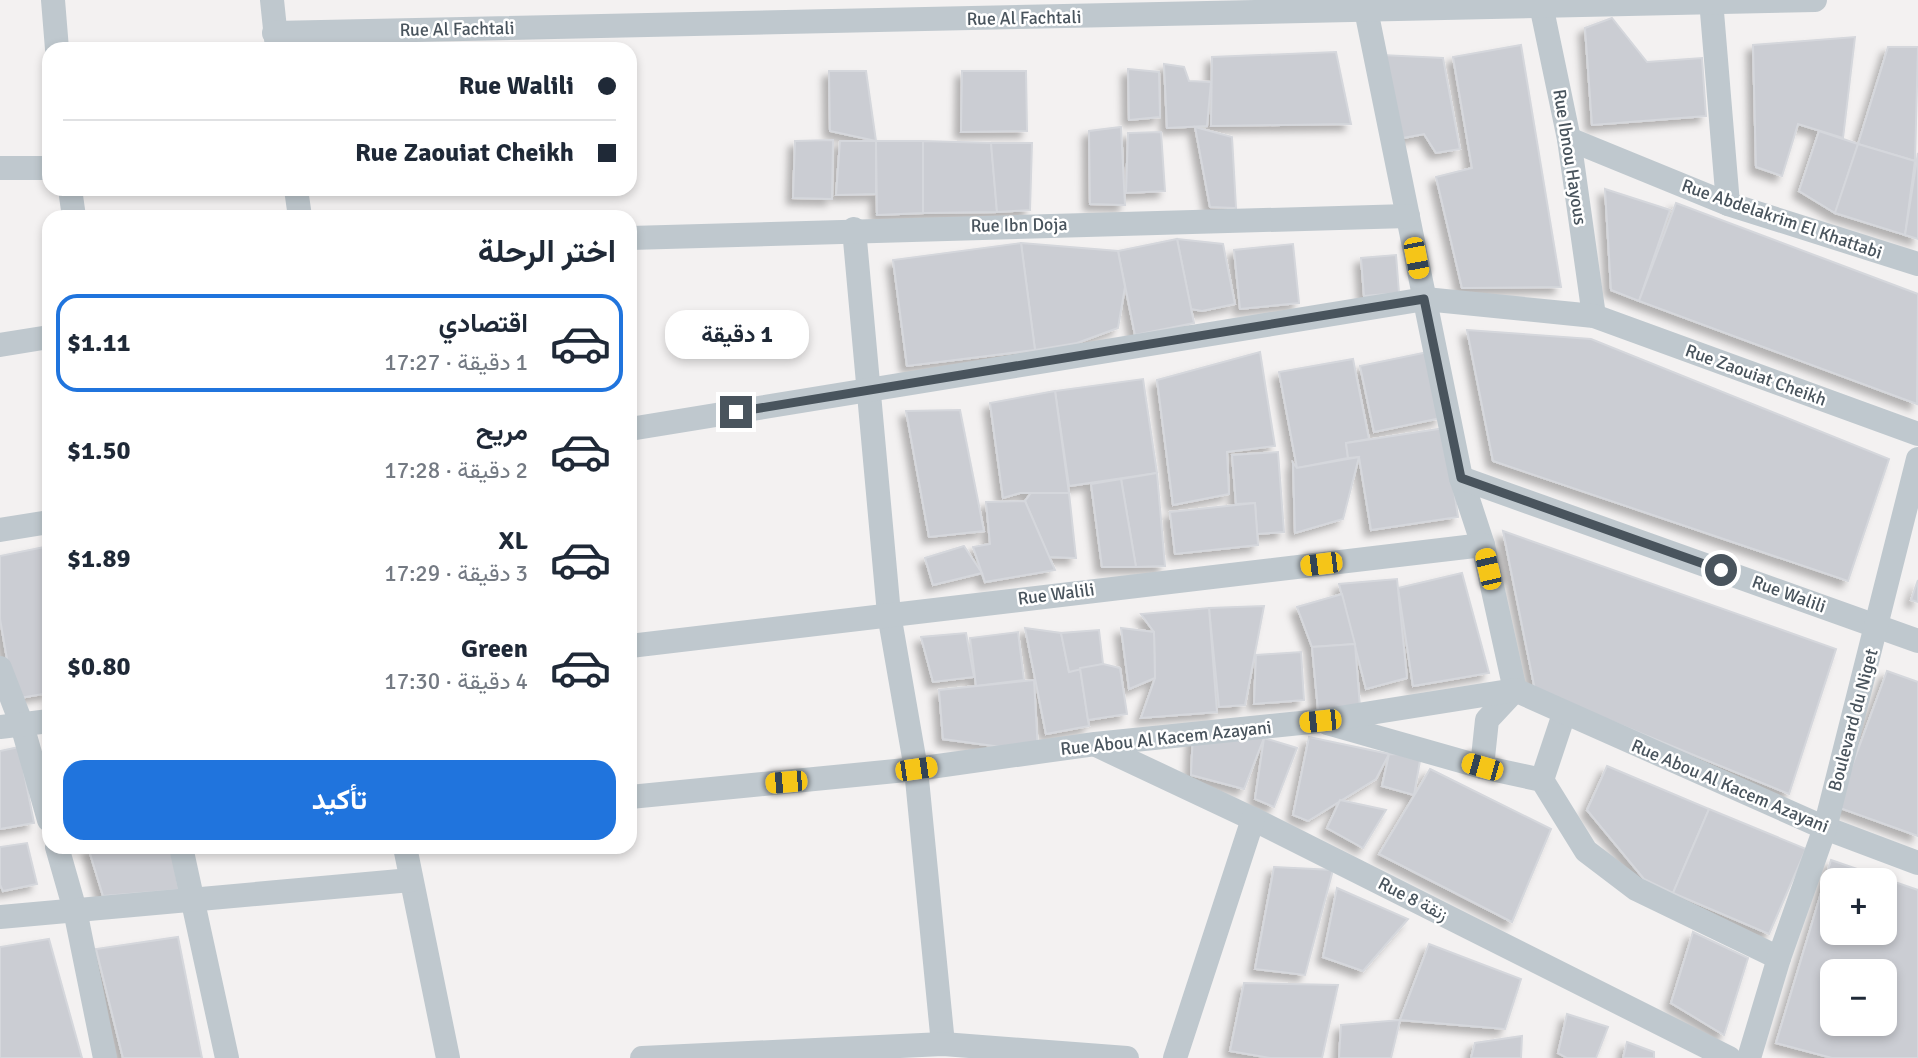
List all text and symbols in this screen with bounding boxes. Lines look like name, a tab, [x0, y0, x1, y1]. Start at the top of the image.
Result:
street label: Rue Al Fachtali	[966, 6, 1082, 30]
street label: Rue Al Fachtali	[399, 17, 515, 41]
text: Rue Walili	[459, 70, 574, 102]
street label: Rue Ibnou Hayous	[1548, 87, 1592, 227]
text: Rue Zaouiat Cheikh	[355, 137, 574, 169]
street label: Rue Abdelakrim El Khattabi	[1679, 174, 1885, 264]
street label: Rue Ibn Doja	[970, 213, 1068, 237]
text: اختر الرحلة	[478, 232, 616, 271]
car	[1402, 235, 1431, 281]
text: اقتصادي	[439, 308, 528, 340]
callout: 1 دقيقة	[664, 310, 808, 360]
icon: car	[549, 312, 612, 375]
text: 1 دقيقة	[701, 320, 773, 349]
text: $1.11	[67, 327, 131, 359]
street label: Rue Zaouiat Cheikh	[1682, 339, 1830, 411]
text: 1 دقيقة · 17:27	[384, 348, 528, 377]
route end	[720, 396, 752, 428]
text: مريح	[476, 416, 528, 448]
icon: car	[549, 420, 612, 483]
text: $1.50	[67, 435, 131, 467]
text: 2 دقيقة · 17:28	[384, 456, 528, 485]
text: XL	[498, 525, 528, 557]
icon: car	[549, 528, 612, 591]
text: $1.89	[67, 543, 131, 575]
car	[1474, 546, 1503, 592]
car	[1299, 551, 1344, 577]
route start	[1705, 554, 1737, 586]
text: 3 دقيقة · 17:29	[384, 559, 528, 588]
street label: Rue Walili	[1749, 570, 1829, 618]
street label: Rue Walili	[1016, 578, 1096, 610]
text: Green	[461, 633, 528, 665]
icon: car	[549, 636, 612, 699]
street label: Boulevard du Niget	[1823, 646, 1883, 794]
text: $0.80	[67, 651, 131, 683]
text: 4 دقيقة · 17:30	[384, 667, 528, 696]
car	[1299, 708, 1342, 734]
street label: Rue Abou Al Kacem Azayani	[1059, 716, 1273, 760]
street label: Rue Abou Al Kacem Azayani	[1628, 734, 1832, 838]
car	[1459, 751, 1506, 783]
car	[894, 756, 939, 782]
button: تأكيد	[63, 760, 616, 840]
car	[765, 770, 808, 794]
map controls	[1820, 868, 1897, 1036]
button: +	[1820, 868, 1897, 945]
street label: Rue 8 زنقة	[1374, 872, 1452, 926]
button: −	[1820, 959, 1897, 1036]

